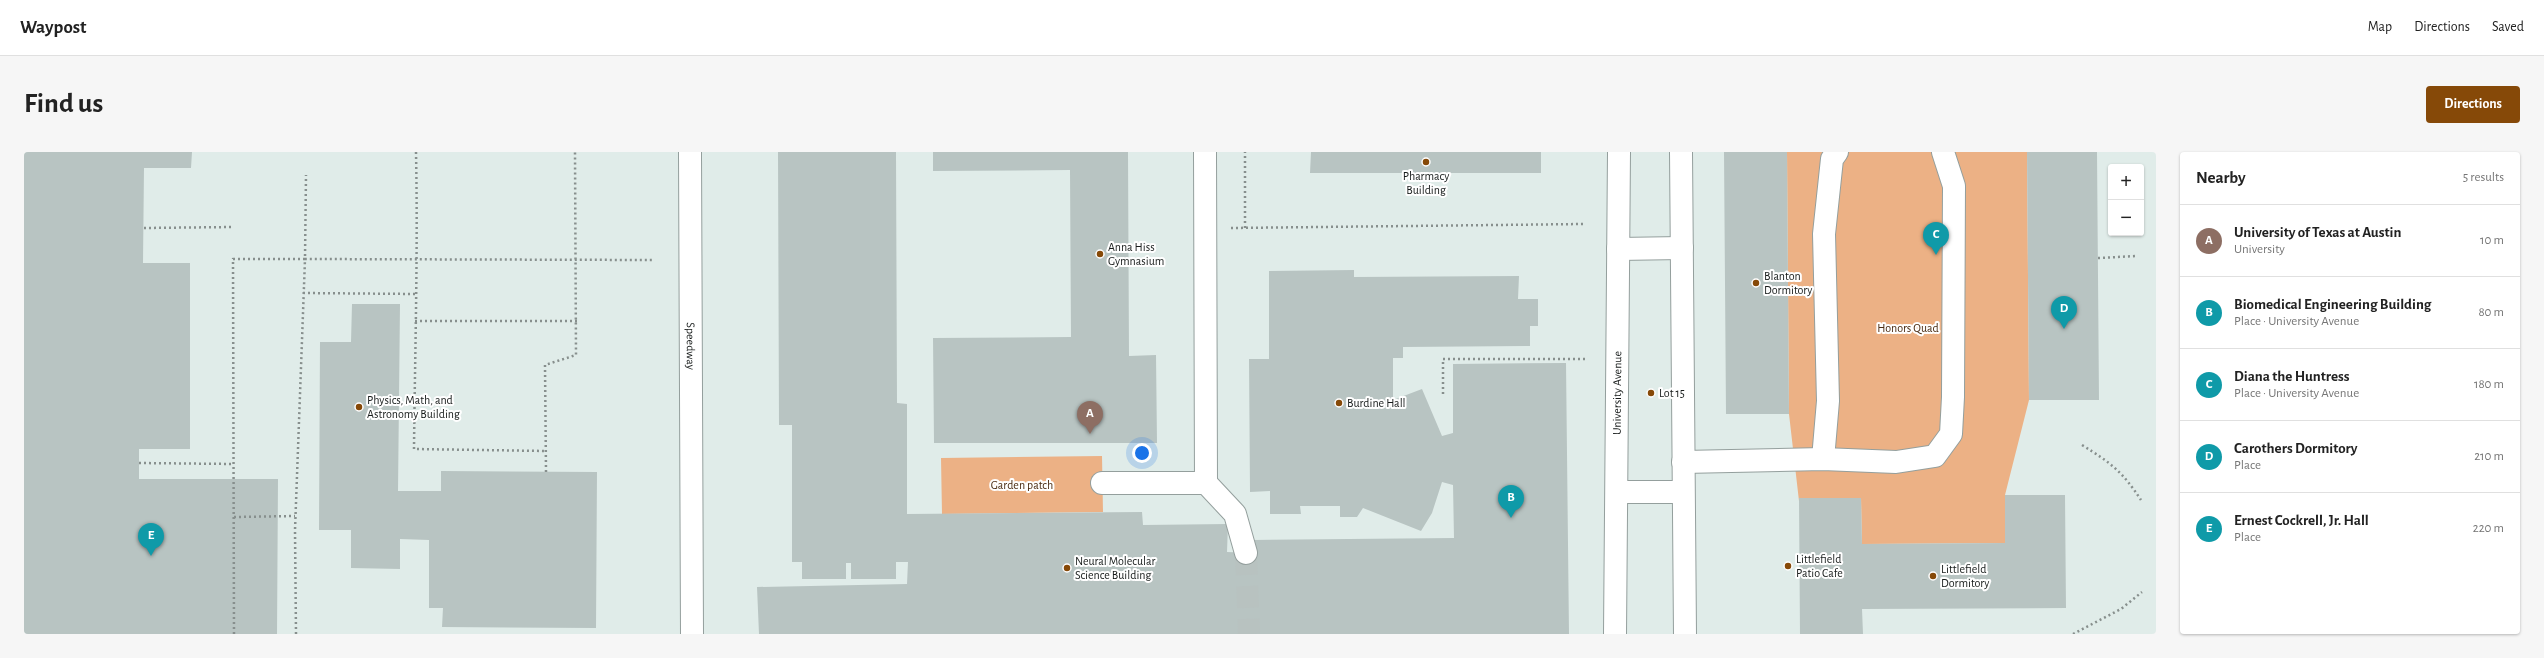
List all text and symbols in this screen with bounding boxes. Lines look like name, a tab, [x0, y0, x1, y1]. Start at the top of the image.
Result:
text: Waypost	[20, 18, 87, 37]
text: Map	[2368, 20, 2392, 34]
text: Directions	[2414, 20, 2470, 34]
text: Saved	[2492, 20, 2524, 34]
button: Directions	[2426, 86, 2520, 123]
text: Find us	[24, 90, 103, 118]
marker: Pharmacy Building	[1421, 157, 1431, 167]
map controls	[2108, 164, 2144, 236]
button: +	[2108, 164, 2144, 200]
text: Nearby	[2196, 169, 2246, 186]
place label: Pharmacy Building	[1403, 170, 1449, 196]
text: 5 results	[2463, 171, 2504, 184]
button: −	[2108, 200, 2144, 236]
pin: C	[1923, 222, 1949, 255]
text: University of Texas at Austin	[2234, 225, 2401, 240]
text: A	[2205, 234, 2213, 247]
text: 10 m	[2480, 234, 2504, 247]
place label: Anna Hiss Gymnasium	[1108, 241, 1164, 268]
text: University	[2234, 243, 2285, 256]
marker: Anna Hiss Gymnasium	[1095, 249, 1105, 259]
place label: Blanton Dormitory	[1764, 270, 1812, 297]
marker: Blanton Dormitory	[1751, 278, 1761, 288]
pin: D	[2051, 296, 2077, 329]
text: Biomedical Engineering Building	[2234, 297, 2431, 312]
text: B	[2205, 306, 2213, 319]
text: 80 m	[2478, 306, 2504, 319]
text: Place · University Avenue	[2234, 315, 2359, 328]
street label: Speedway	[684, 322, 697, 370]
park label: Honors Quad	[1877, 322, 1939, 335]
street label: University Avenue	[1611, 351, 1624, 435]
text: Diana the Huntress	[2234, 369, 2350, 384]
text: C	[2206, 378, 2212, 391]
text: 180 m	[2474, 378, 2504, 391]
place label: Lot 15	[1659, 387, 1685, 399]
text: Place · University Avenue	[2234, 387, 2359, 400]
marker: Lot 15	[1646, 388, 1656, 398]
place label: Physics, Math, and Astronomy Building	[367, 394, 460, 421]
place label: Burdine Hall	[1347, 397, 1406, 409]
marker: Burdine Hall	[1334, 398, 1344, 408]
pin: A	[1077, 401, 1103, 434]
marker: Physics, Math, and Astronomy Building	[354, 402, 364, 412]
text: Carothers Dormitory	[2234, 441, 2358, 456]
your location	[1132, 443, 1152, 463]
text: D	[2205, 450, 2213, 463]
text: 210 m	[2474, 450, 2504, 463]
text: Place	[2234, 459, 2261, 472]
park label: Garden patch	[991, 479, 1053, 491]
pin: B	[1498, 485, 1524, 518]
text: Ernest Cockrell, Jr. Hall	[2234, 513, 2369, 528]
text: E	[2206, 522, 2212, 535]
text: 220 m	[2473, 522, 2504, 535]
pin: E	[138, 523, 164, 556]
text: Place	[2234, 531, 2261, 544]
place label: Littlefield Patio Cafe	[1796, 553, 1843, 579]
place label: Neural Molecular Science Building	[1075, 555, 1155, 581]
marker: Littlefield Patio Cafe	[1783, 561, 1793, 571]
marker: Neural Molecular Science Building	[1062, 563, 1072, 573]
place label: Littlefield Dormitory	[1941, 563, 1989, 590]
marker: Littlefield Dormitory	[1928, 571, 1938, 581]

